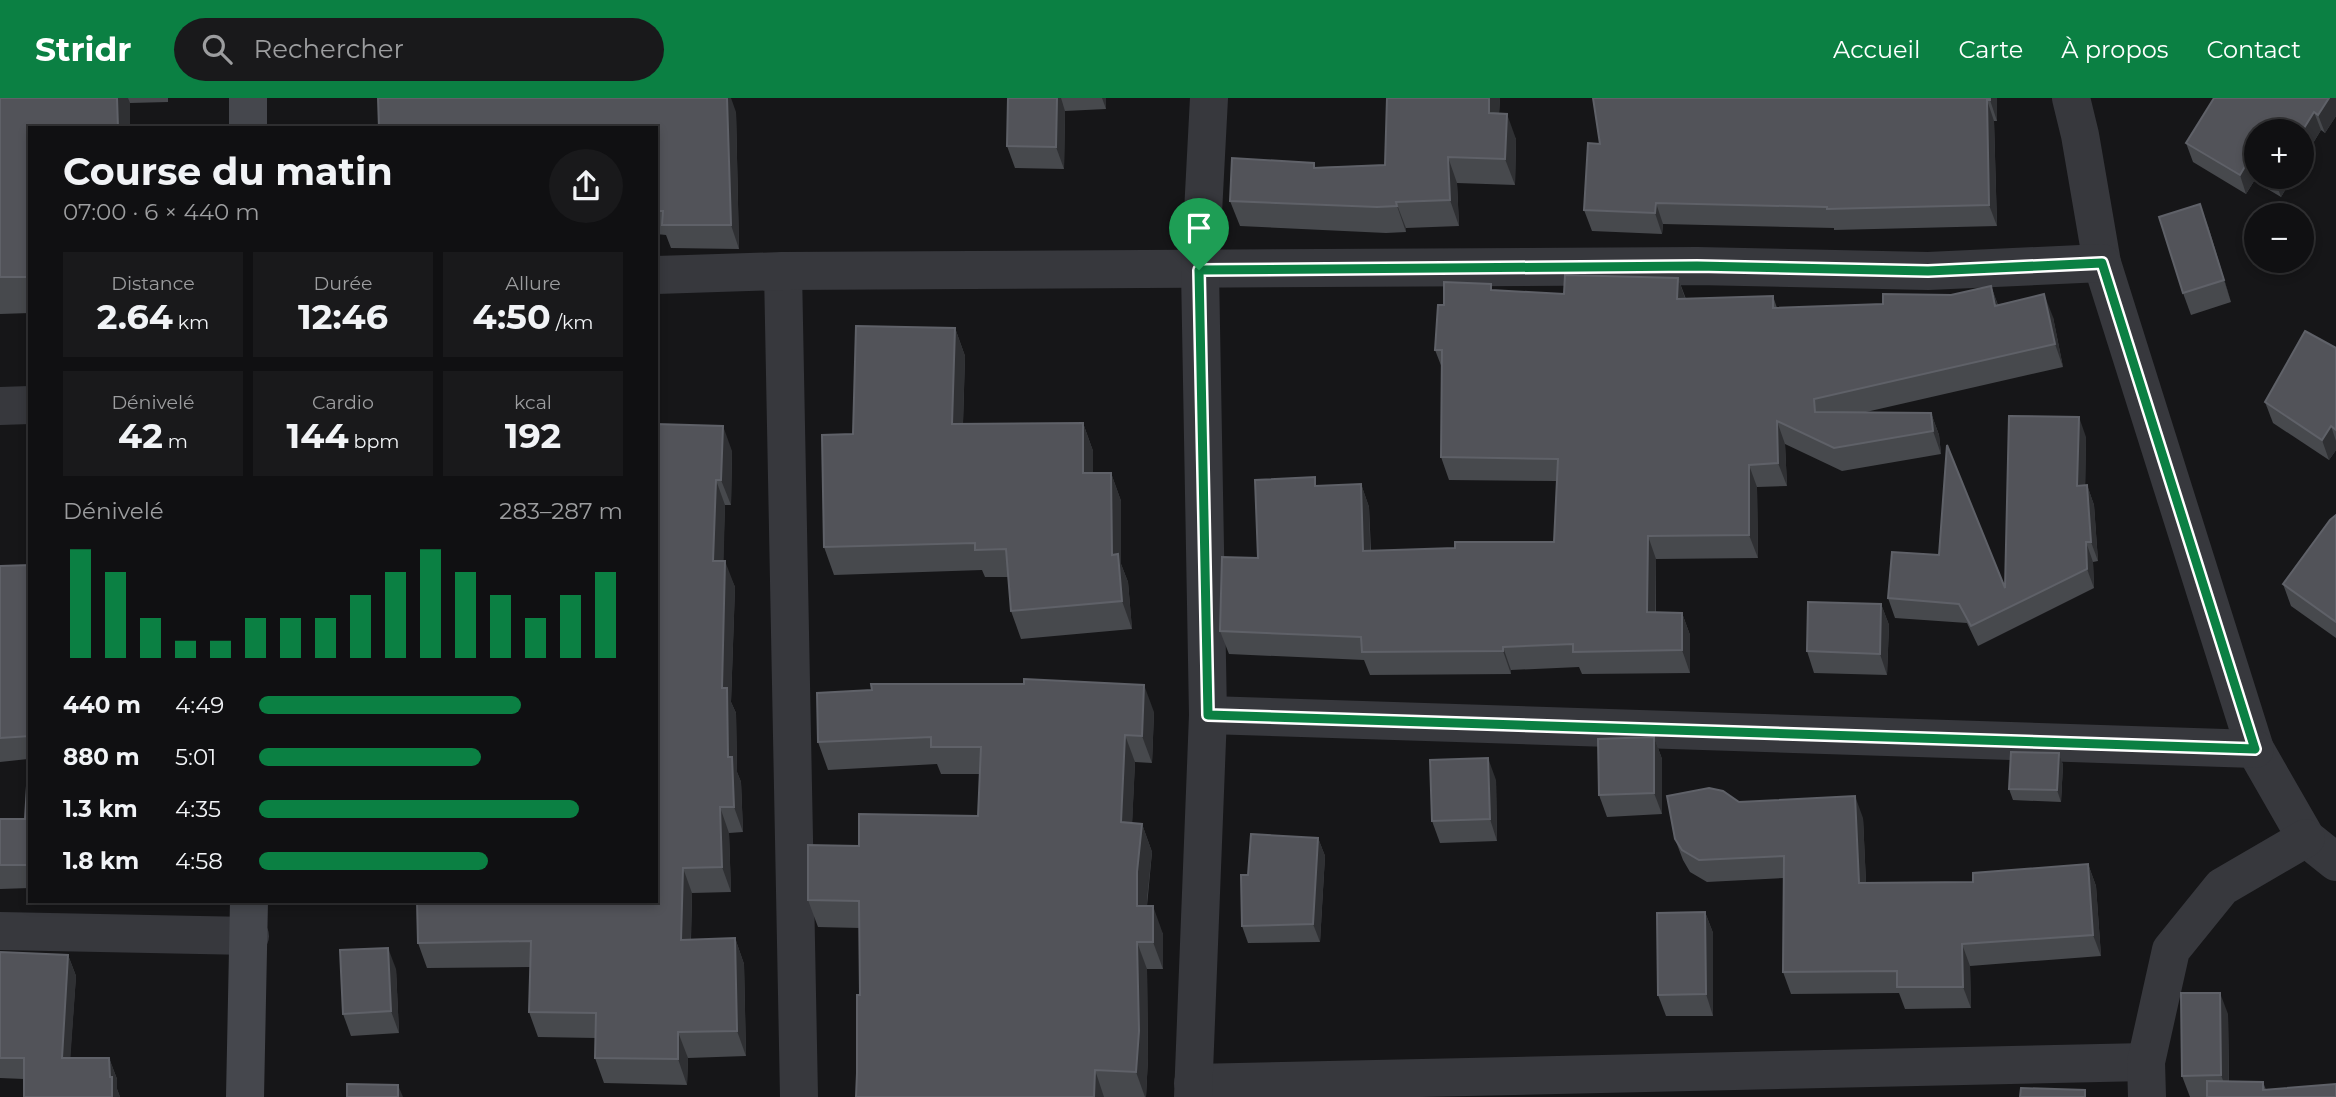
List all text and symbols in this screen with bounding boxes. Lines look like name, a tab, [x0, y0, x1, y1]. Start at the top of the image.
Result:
search box	[174, 18, 664, 81]
text: Stridr	[35, 29, 132, 69]
icon: search	[198, 30, 236, 68]
text: Rechercher	[254, 33, 404, 65]
text: Accueil	[1833, 35, 1920, 64]
text: Carte	[1958, 35, 2023, 64]
text: À propos	[2061, 35, 2168, 64]
text: Contact	[2206, 35, 2301, 64]
map controls	[2244, 119, 2314, 273]
button: +	[2244, 119, 2314, 189]
text: Course du matin	[63, 148, 393, 195]
button: share	[549, 149, 623, 223]
text: 07:00 · 6 × 440 m	[63, 198, 260, 226]
pin	[1169, 198, 1229, 270]
button: −	[2244, 203, 2314, 273]
icon: arrive	[1180, 209, 1218, 247]
text: Distance	[111, 272, 195, 295]
text: Durée	[314, 272, 372, 295]
text: Allure	[505, 272, 561, 295]
text: 2.64	[97, 295, 173, 338]
text: 12:46	[298, 295, 388, 338]
text: 4:50	[473, 295, 551, 338]
text: km	[173, 311, 209, 334]
text: /km	[551, 311, 594, 334]
text: Dénivelé	[111, 391, 195, 414]
text: Cardio	[312, 391, 374, 414]
text: kcal	[514, 391, 552, 414]
text: 42	[118, 414, 163, 457]
text: 144	[287, 414, 349, 457]
text: 192	[505, 414, 561, 457]
text: m	[163, 430, 188, 453]
text: bpm	[349, 430, 399, 453]
text: Dénivelé	[63, 497, 164, 525]
text: 283–287 m	[499, 497, 623, 525]
text: 440 m	[63, 691, 141, 719]
text: 4:49	[175, 691, 224, 719]
text: 880 m	[63, 743, 140, 771]
text: 5:01	[175, 743, 216, 771]
text: 1.3 km	[63, 795, 138, 823]
text: 4:35	[175, 795, 221, 823]
text: 1.8 km	[63, 847, 139, 875]
text: 4:58	[175, 847, 223, 875]

